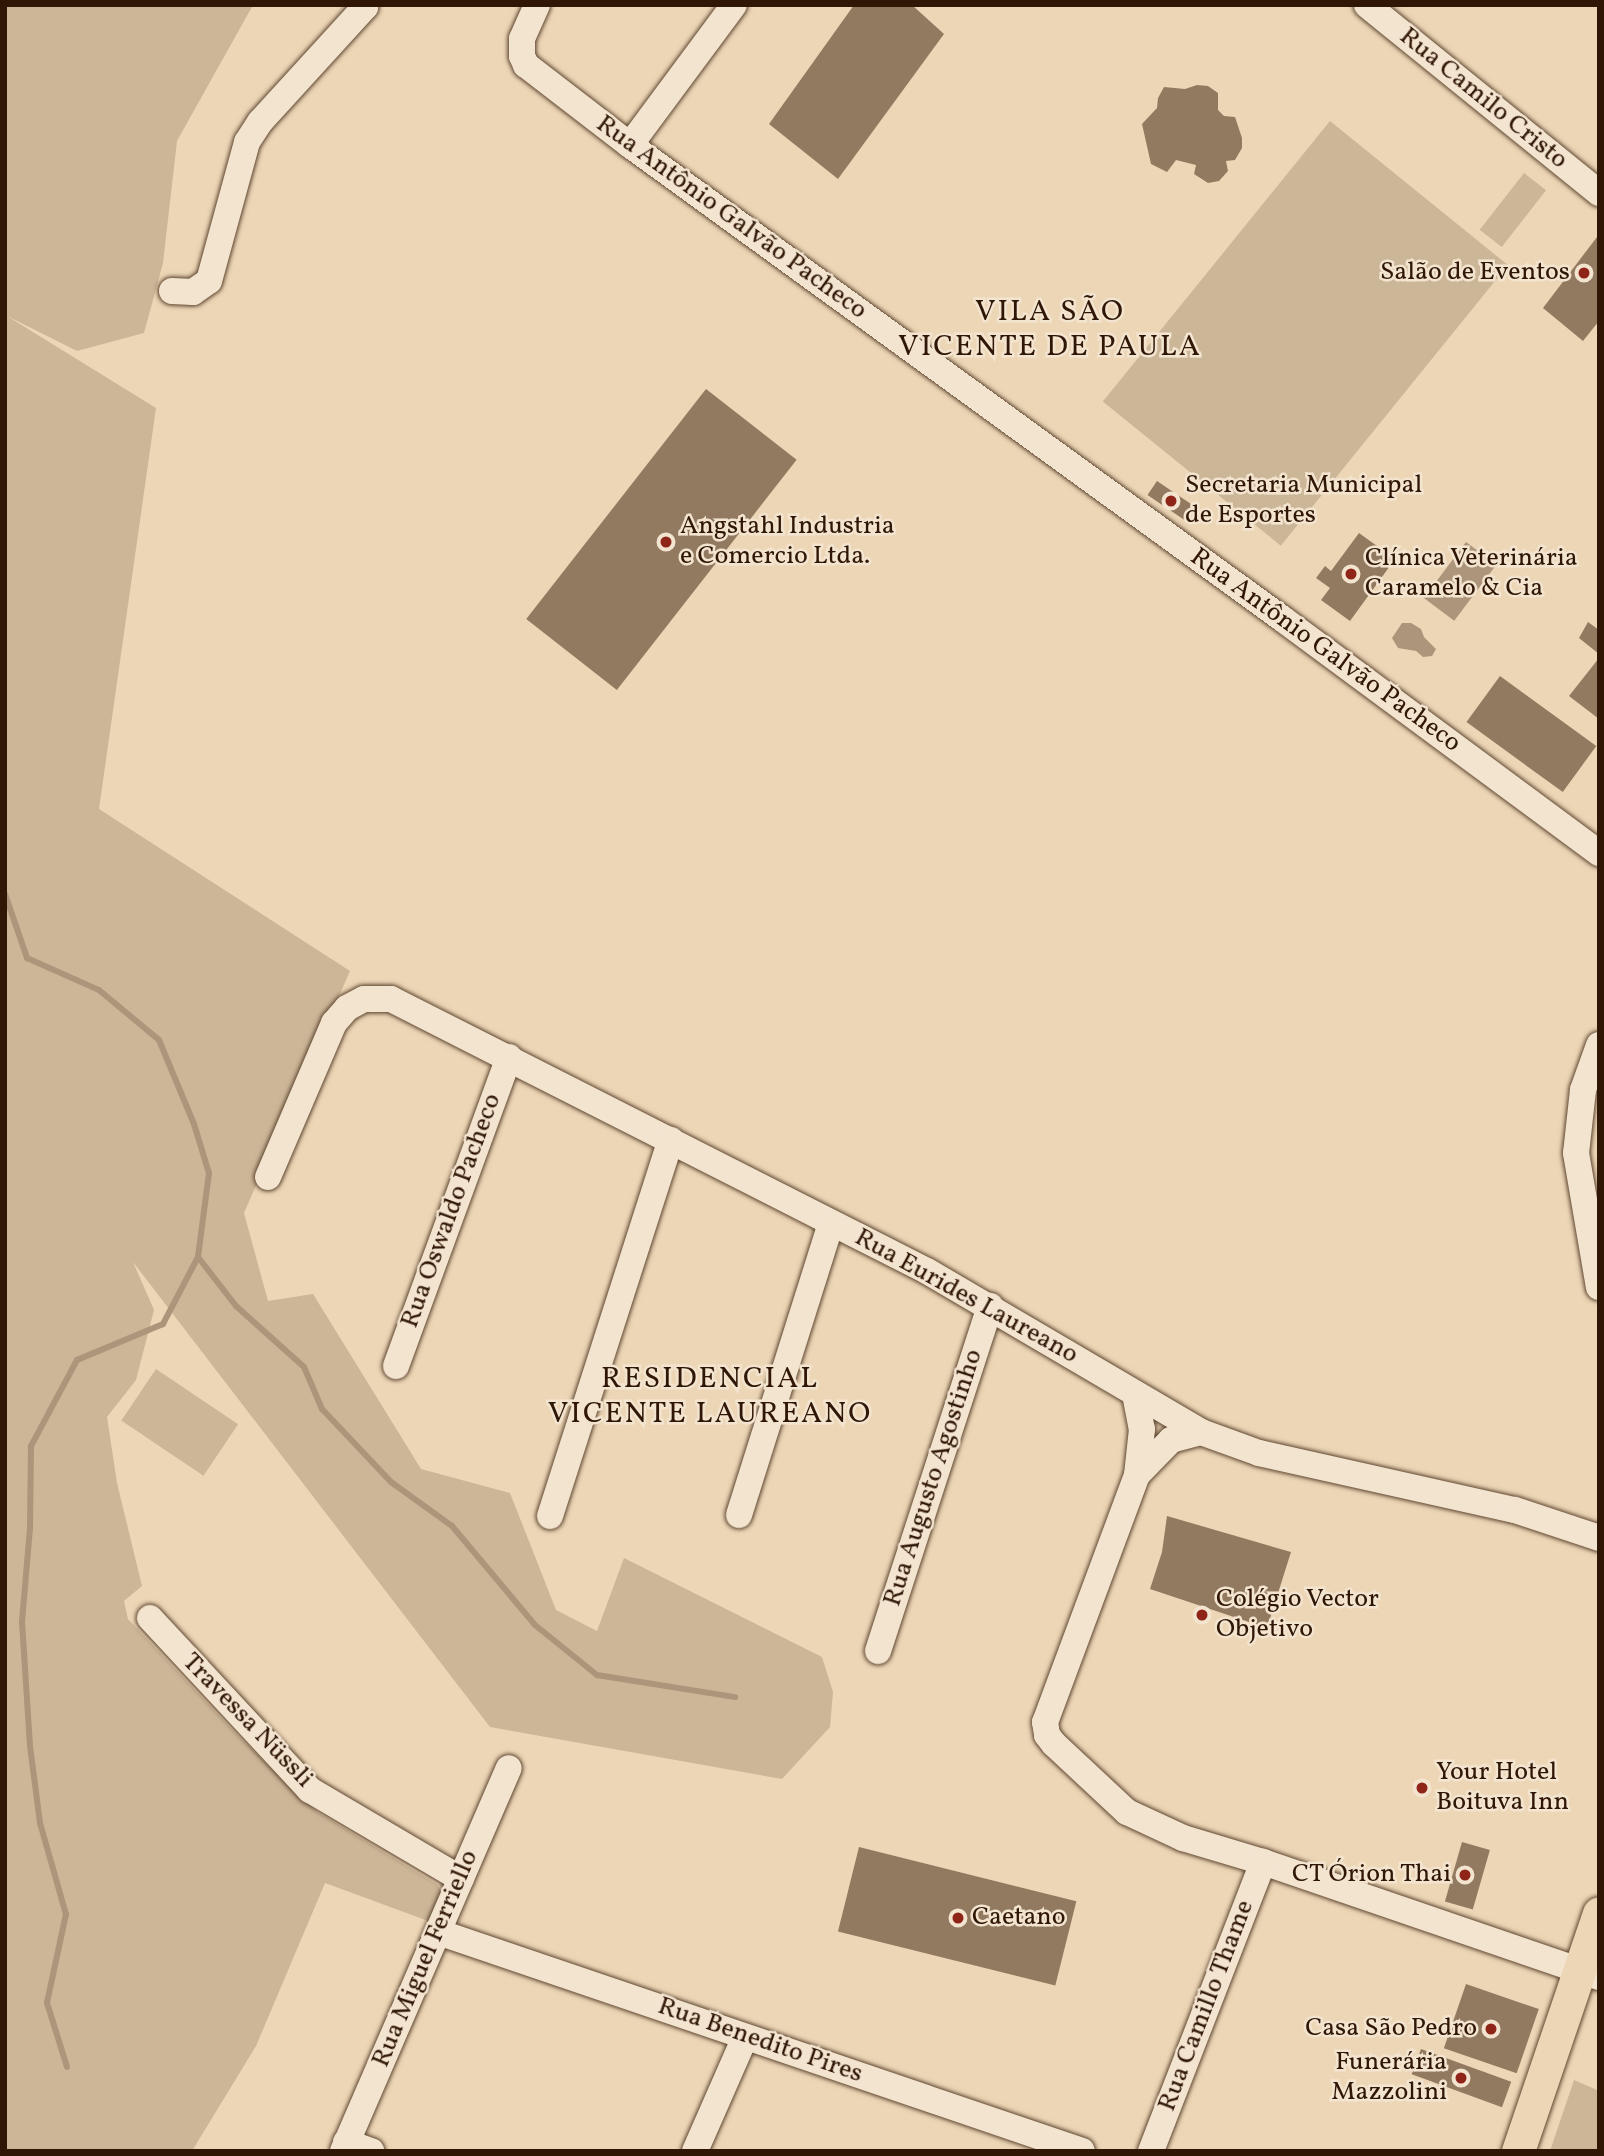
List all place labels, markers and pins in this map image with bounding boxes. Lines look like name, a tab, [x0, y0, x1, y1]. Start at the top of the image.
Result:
place label: Salão de Eventos	[1380, 257, 1570, 289]
marker: Salão de Eventos	[1576, 265, 1592, 281]
place label: Secretaria Municipal de Esportes	[1185, 470, 1422, 532]
marker: Secretaria Municipal de Esportes	[1163, 493, 1179, 509]
place label: Angstahl Industria e Comercio Ltda.	[680, 511, 895, 572]
marker: Angstahl Industria e Comercio Ltda.	[658, 534, 674, 550]
place label: Clínica Veterinária Caramelo & Cia	[1365, 543, 1578, 604]
marker: Clínica Veterinária Caramelo & Cia	[1343, 566, 1359, 582]
place label: Colégio Vector Objetivo	[1216, 1584, 1380, 1646]
marker: Colégio Vector Objetivo	[1194, 1607, 1210, 1623]
place label: Your Hotel Boituva Inn	[1436, 1757, 1569, 1818]
marker: Your Hotel Boituva Inn	[1414, 1780, 1430, 1796]
place label: CT Órion Thai	[1290, 1859, 1451, 1891]
marker: CT Órion Thai	[1457, 1867, 1473, 1883]
place label: Caetano	[972, 1902, 1066, 1934]
marker: Caetano	[950, 1910, 966, 1926]
place label: Casa São Pedro	[1305, 2013, 1477, 2045]
marker: Casa São Pedro	[1483, 2021, 1499, 2037]
place label: Funerária Mazzolini	[1331, 2047, 1447, 2108]
marker: Funerária Mazzolini	[1453, 2070, 1469, 2086]

